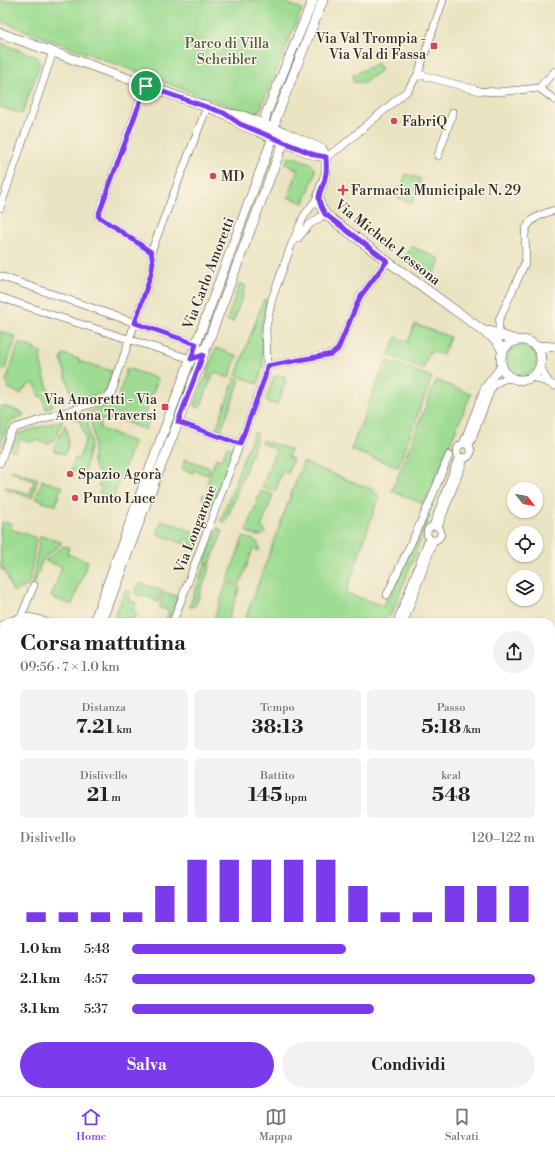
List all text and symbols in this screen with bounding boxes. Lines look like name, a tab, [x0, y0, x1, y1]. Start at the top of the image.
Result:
place label: Via Val Trompia - Via Val di Fassa	[315, 30, 427, 64]
park label: Parco di Villa Scheibler	[185, 35, 270, 69]
marker: Via Val Trompia - Via Val di Fassa	[429, 41, 439, 51]
pin	[129, 69, 163, 103]
icon: arrive	[135, 75, 157, 97]
place label: FabriQ	[402, 113, 447, 131]
marker: FabriQ	[389, 116, 399, 126]
place label: MD	[221, 168, 244, 186]
marker: MD	[208, 171, 218, 181]
place label: Farmacia Municipale N. 29	[351, 182, 521, 200]
marker: Farmacia Municipale N. 29	[338, 185, 348, 195]
street label: Via Michele Lessona	[330, 195, 445, 290]
street label: Via Carlo Amoretti	[179, 214, 239, 333]
place label: Via Amoretti - Via Antona Traversi	[43, 391, 158, 425]
marker: Via Amoretti - Via Antona Traversi	[160, 402, 170, 412]
place label: Spazio Agorà	[78, 466, 162, 484]
marker: Spazio Agorà	[65, 469, 75, 479]
north arrow	[507, 482, 543, 518]
map controls	[507, 482, 543, 606]
street label: Via Longarone	[171, 483, 221, 577]
place label: Punto Luce	[83, 490, 156, 508]
marker: Punto Luce	[70, 493, 80, 503]
button: locate	[507, 526, 543, 562]
button: layers	[507, 570, 543, 606]
text: Corsa mattutina	[20, 630, 186, 657]
button: share	[493, 631, 535, 673]
text: 09:56 · 7 × 1.0 km	[20, 659, 120, 675]
text: Distanza	[82, 701, 126, 715]
text: Tempo	[260, 701, 295, 715]
text: Passo	[437, 701, 465, 715]
text: 7.21	[76, 715, 114, 740]
text: 38:13	[252, 715, 303, 740]
text: 5:18	[421, 715, 461, 740]
text: km	[114, 723, 132, 737]
text: /km	[461, 723, 481, 737]
text: Dislivello	[80, 769, 128, 783]
text: Battito	[260, 769, 295, 783]
text: kcal	[441, 769, 461, 783]
text: 21	[87, 783, 109, 808]
text: 145	[248, 783, 282, 808]
text: 548	[432, 783, 471, 808]
text: m	[109, 791, 121, 805]
text: bpm	[282, 791, 307, 805]
text: Dislivello	[20, 830, 76, 846]
text: 120–122 m	[471, 830, 535, 846]
text: 1.0 km	[20, 941, 61, 957]
text: 5:48	[84, 941, 110, 957]
text: 2.1 km	[20, 971, 60, 987]
text: 4:57	[84, 971, 108, 987]
text: 3.1 km	[20, 1001, 60, 1017]
text: 5:37	[84, 1001, 108, 1017]
button: Salva	[20, 1042, 274, 1088]
button: Condividi	[282, 1042, 535, 1088]
tab: Home	[76, 1106, 106, 1144]
tab: Mappa	[259, 1106, 292, 1144]
tab: Salvati	[445, 1106, 479, 1144]

